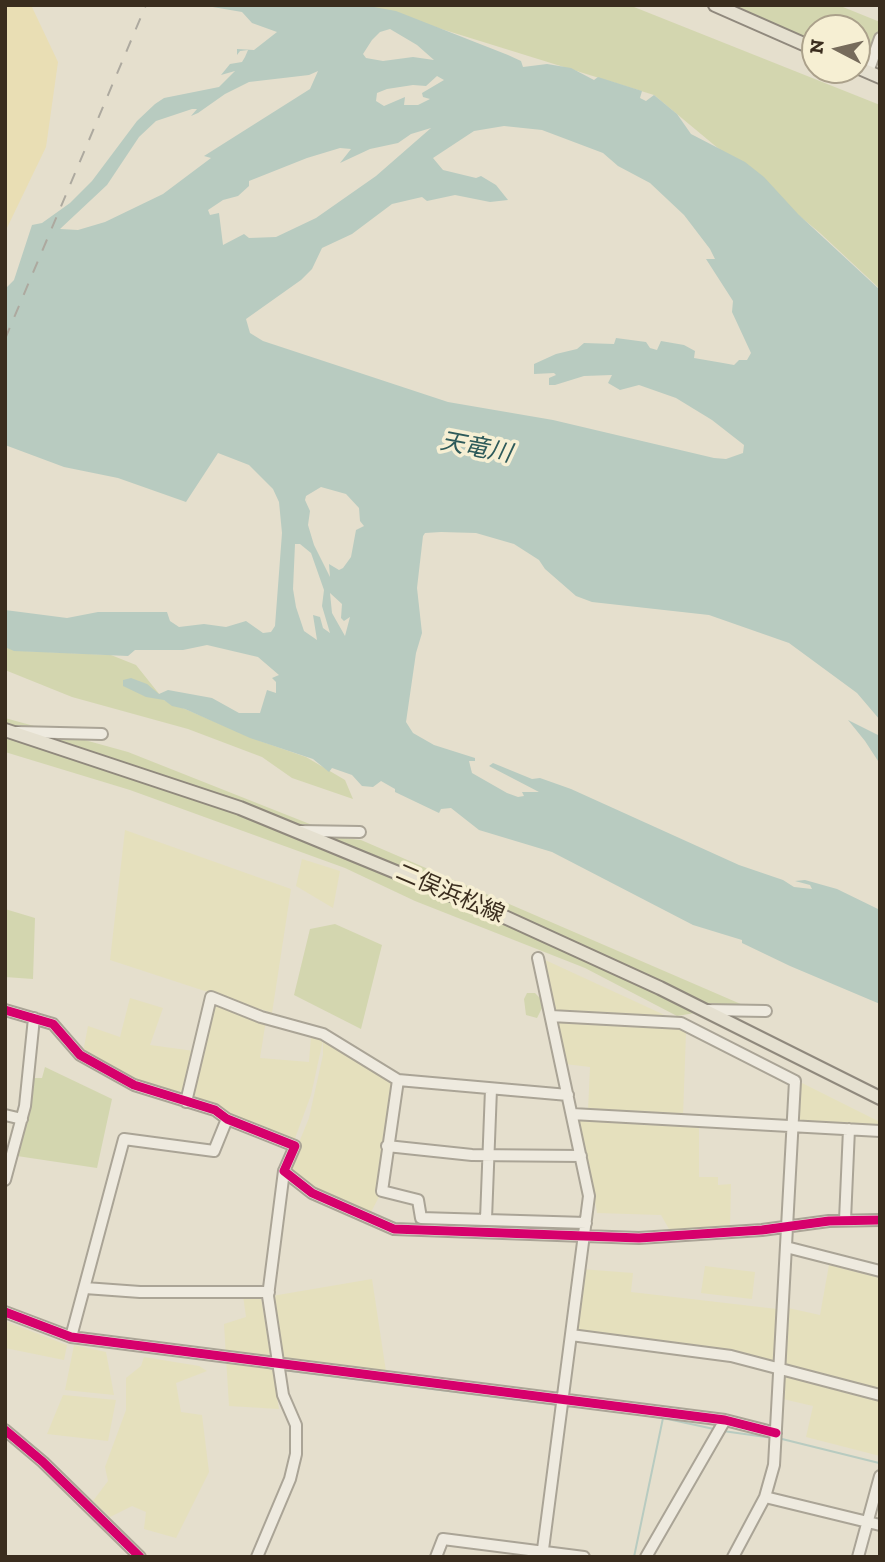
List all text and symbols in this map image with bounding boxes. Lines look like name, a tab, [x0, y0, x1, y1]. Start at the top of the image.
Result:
north arrow	[801, 14, 871, 84]
text: N	[804, 38, 829, 55]
water label: 天竜川	[438, 427, 514, 469]
street label: 二俣浜松線	[392, 859, 508, 929]

